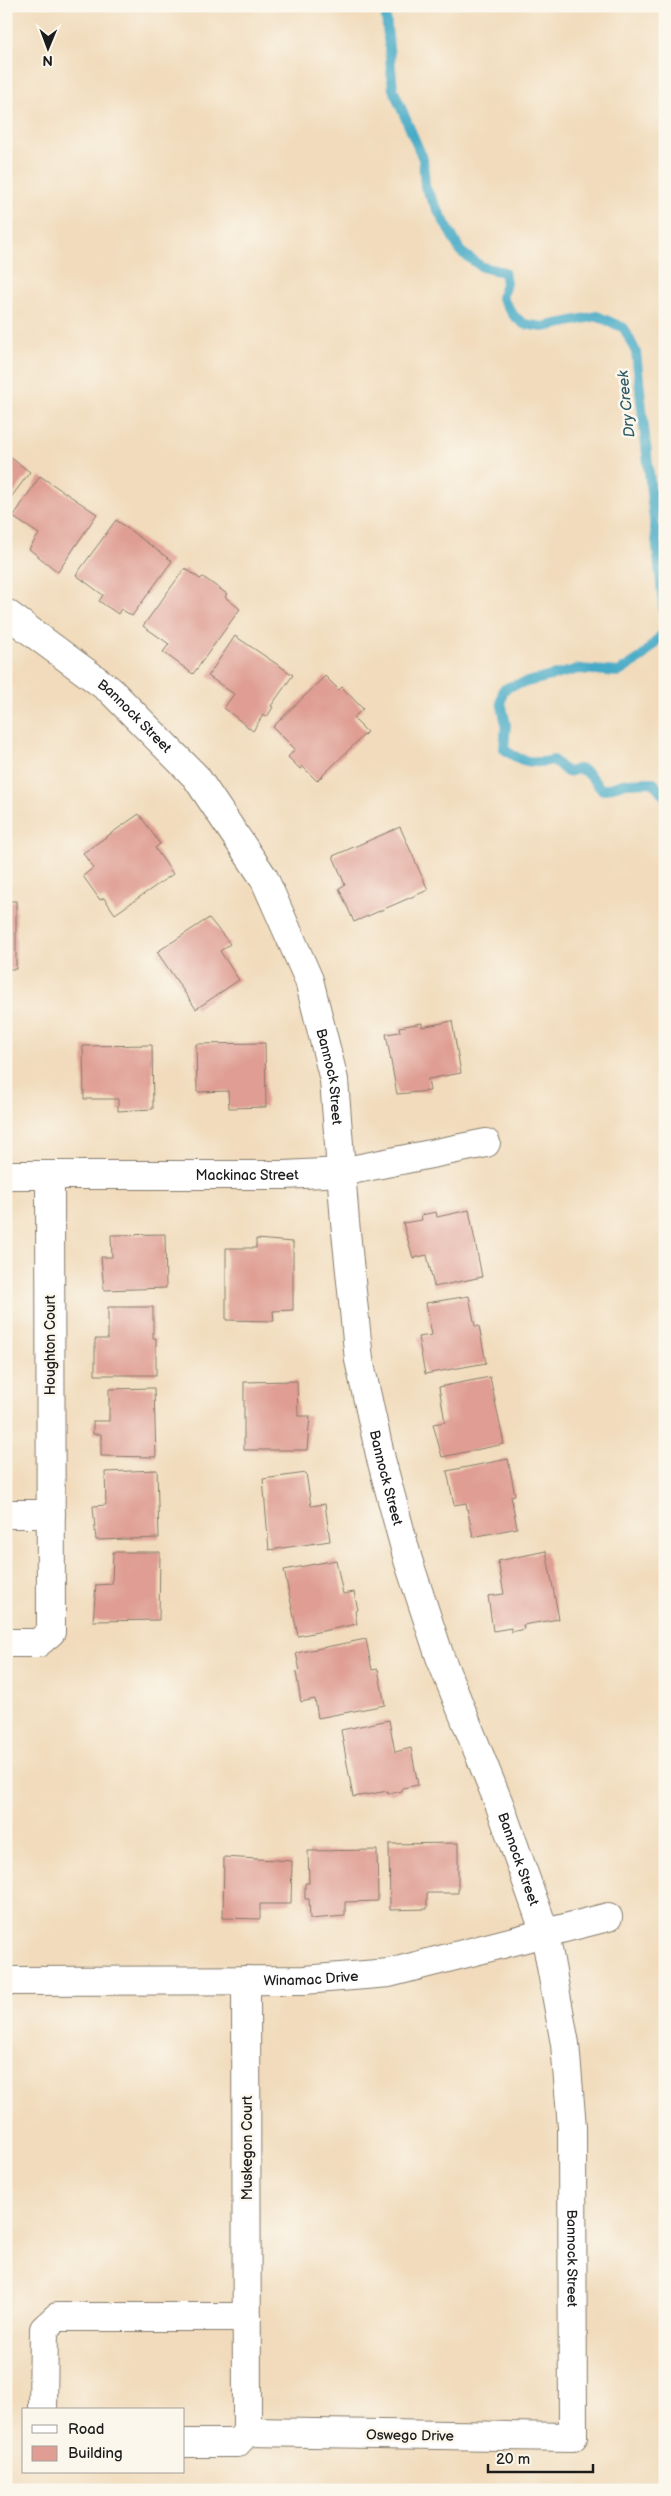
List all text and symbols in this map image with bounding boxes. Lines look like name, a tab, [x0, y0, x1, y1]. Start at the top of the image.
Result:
north arrow	[22, 22, 72, 72]
text: N	[42, 52, 53, 69]
water label: Dry Creek	[613, 369, 639, 438]
street label: Bannock Street	[94, 676, 176, 757]
street label: Bannock Street	[312, 1027, 345, 1126]
street label: Mackinac Street	[196, 1166, 300, 1184]
street label: Houghton Court	[42, 1294, 59, 1395]
street label: Bannock Street	[366, 1429, 407, 1528]
street label: Bannock Street	[494, 1810, 543, 1909]
street label: Winamac Drive	[263, 1968, 359, 1989]
street label: Muskegon Court	[239, 2095, 256, 2200]
street label: Bannock Street	[563, 2209, 581, 2308]
legend	[22, 2408, 185, 2474]
text: Road	[68, 2420, 104, 2439]
street label: Oswego Drive	[366, 2426, 454, 2445]
scale bar	[488, 2441, 594, 2473]
text: Building	[68, 2444, 123, 2463]
text: 20 m	[496, 2450, 530, 2469]

